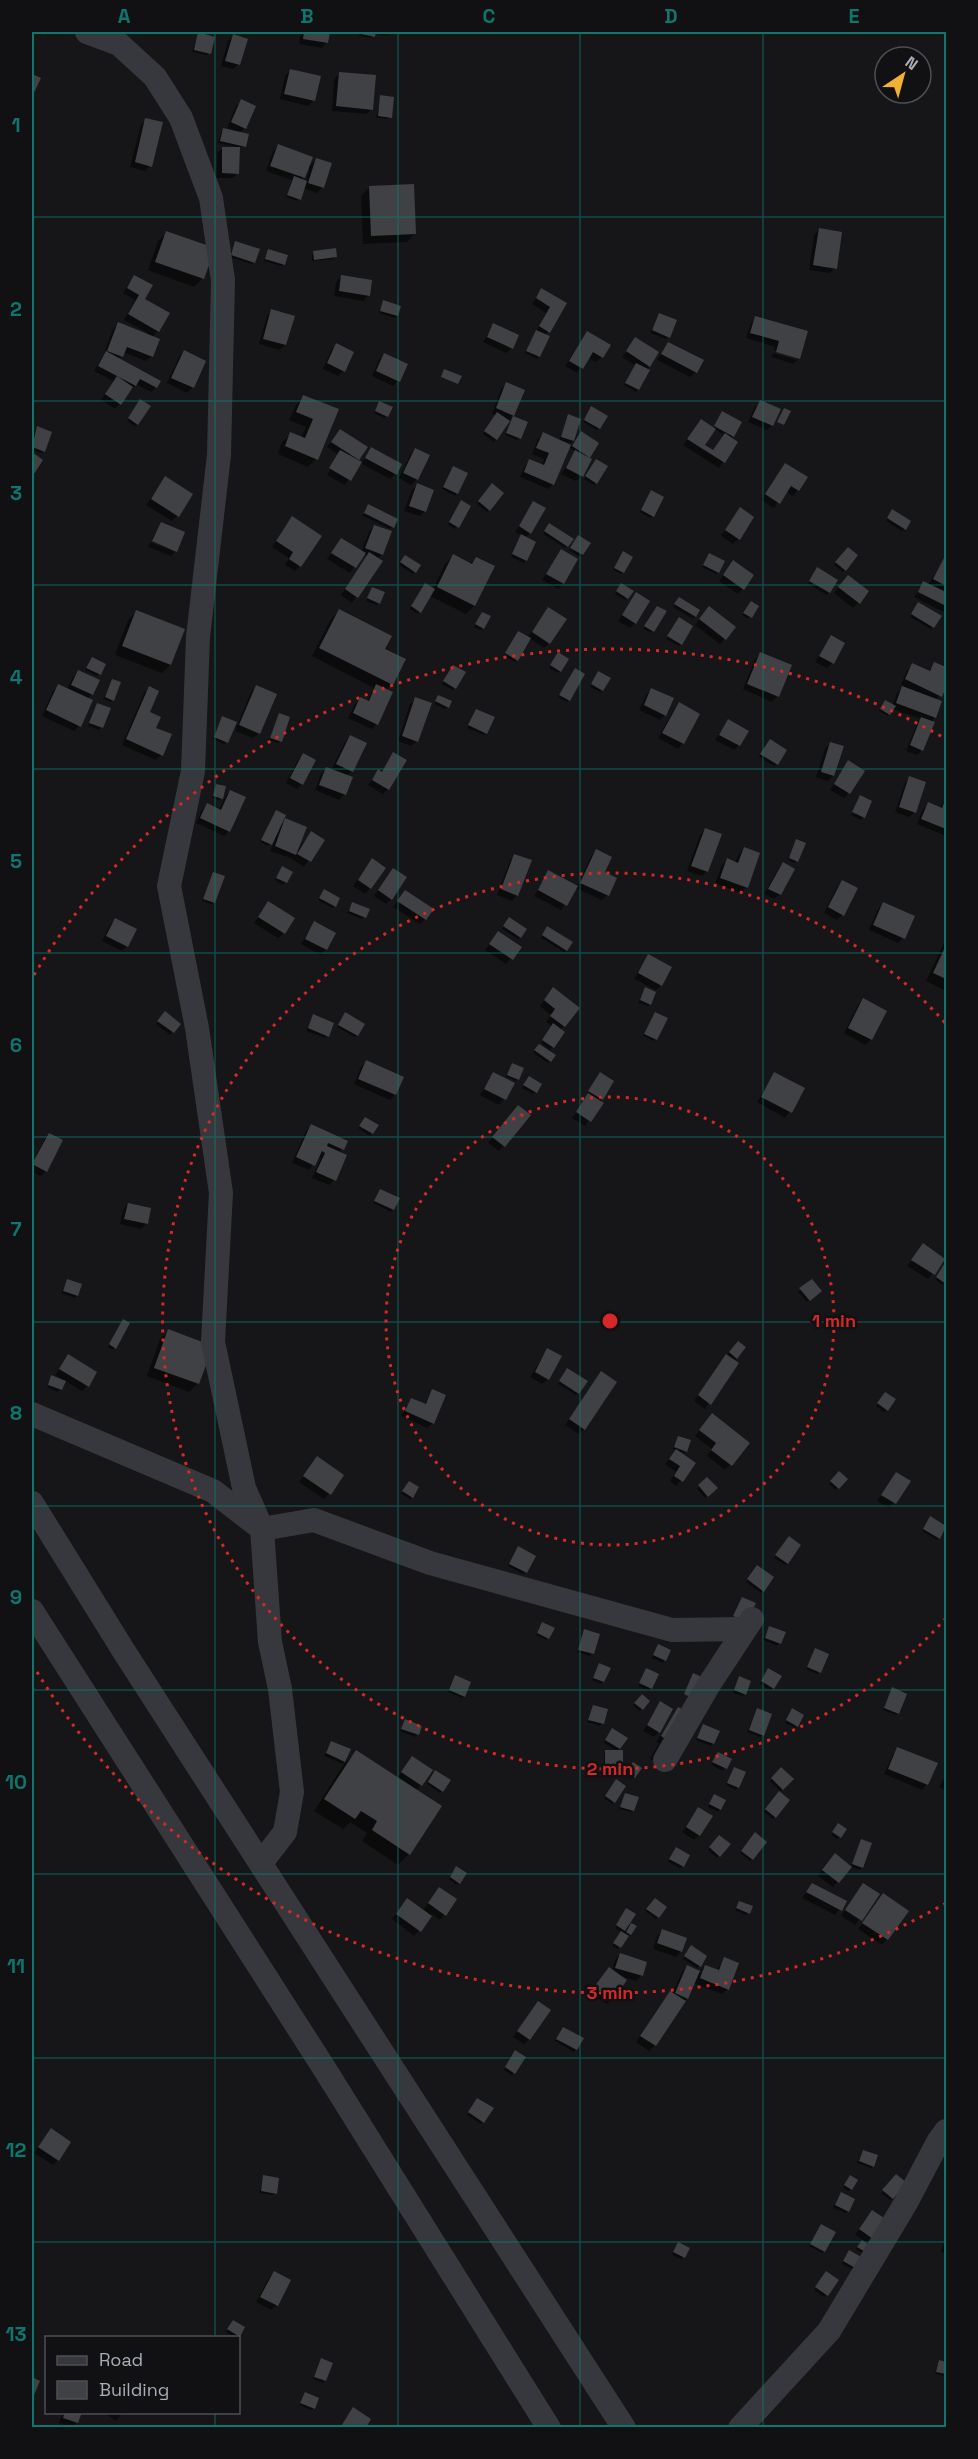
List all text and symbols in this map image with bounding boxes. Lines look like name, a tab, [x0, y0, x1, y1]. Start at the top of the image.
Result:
text: A	[118, 3, 131, 29]
text: B	[300, 3, 314, 29]
text: C	[483, 3, 496, 29]
text: D	[664, 3, 678, 29]
text: E	[848, 3, 860, 29]
north arrow	[873, 45, 933, 105]
text: N	[901, 52, 922, 75]
text: 1	[11, 112, 21, 138]
text: 2	[10, 296, 22, 322]
text: 3	[10, 480, 22, 506]
text: 4	[10, 664, 23, 690]
text: 5	[10, 848, 22, 874]
text: 6	[10, 1032, 22, 1058]
text: 7	[10, 1216, 22, 1242]
text: 1 min	[812, 1309, 856, 1332]
centre of rings	[600, 1311, 620, 1331]
text: 8	[10, 1400, 22, 1426]
text: 9	[10, 1584, 22, 1610]
text: 2 min	[587, 1757, 633, 1780]
text: 10	[5, 1769, 27, 1795]
text: 11	[7, 1953, 25, 1979]
text: 3 min	[587, 1981, 633, 2004]
text: 12	[6, 2137, 27, 2163]
text: 13	[5, 2321, 27, 2347]
legend	[45, 2336, 240, 2414]
text: Road	[99, 2348, 143, 2371]
text: Building	[99, 2378, 169, 2401]

